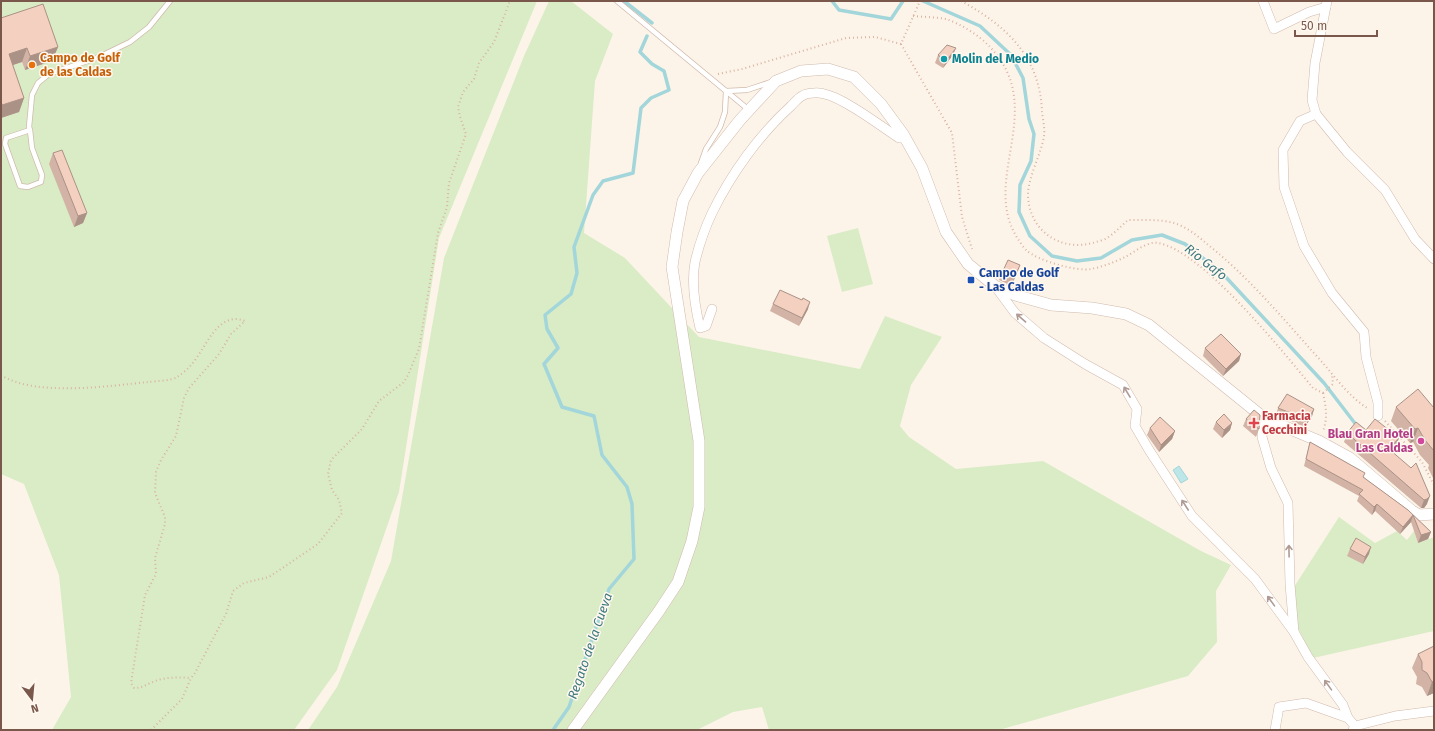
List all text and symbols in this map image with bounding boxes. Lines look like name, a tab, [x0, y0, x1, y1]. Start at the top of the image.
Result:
scale bar	[1295, 12, 1377, 38]
text: 50 m	[1301, 19, 1327, 33]
place label: Campo de Golf de las Caldas	[40, 51, 121, 79]
place label: Molin del Medio	[952, 52, 1039, 66]
marker: Molin del Medio	[939, 54, 949, 64]
marker: Campo de Golf de las Caldas	[27, 60, 37, 70]
water label: Río Gafo	[1182, 241, 1230, 283]
place label: Campo de Golf - Las Caldas	[979, 266, 1060, 294]
marker: Campo de Golf - Las Caldas	[966, 275, 976, 285]
one-way arrow	[1016, 314, 1027, 323]
one-way arrow	[1123, 386, 1131, 398]
place label: Farmacia Cecchini	[1262, 409, 1311, 437]
marker: Farmacia Cecchini	[1249, 418, 1259, 428]
place label: Blau Gran Hotel Las Caldas	[1328, 427, 1413, 455]
marker: Blau Gran Hotel Las Caldas	[1416, 436, 1426, 446]
one-way arrow	[1181, 500, 1189, 511]
one-way arrow	[1285, 545, 1293, 558]
water label: Regato de la Cueva	[565, 591, 615, 701]
one-way arrow	[1267, 596, 1275, 607]
north arrow	[12, 679, 52, 719]
one-way arrow	[1324, 679, 1332, 690]
text: N	[29, 701, 40, 715]

